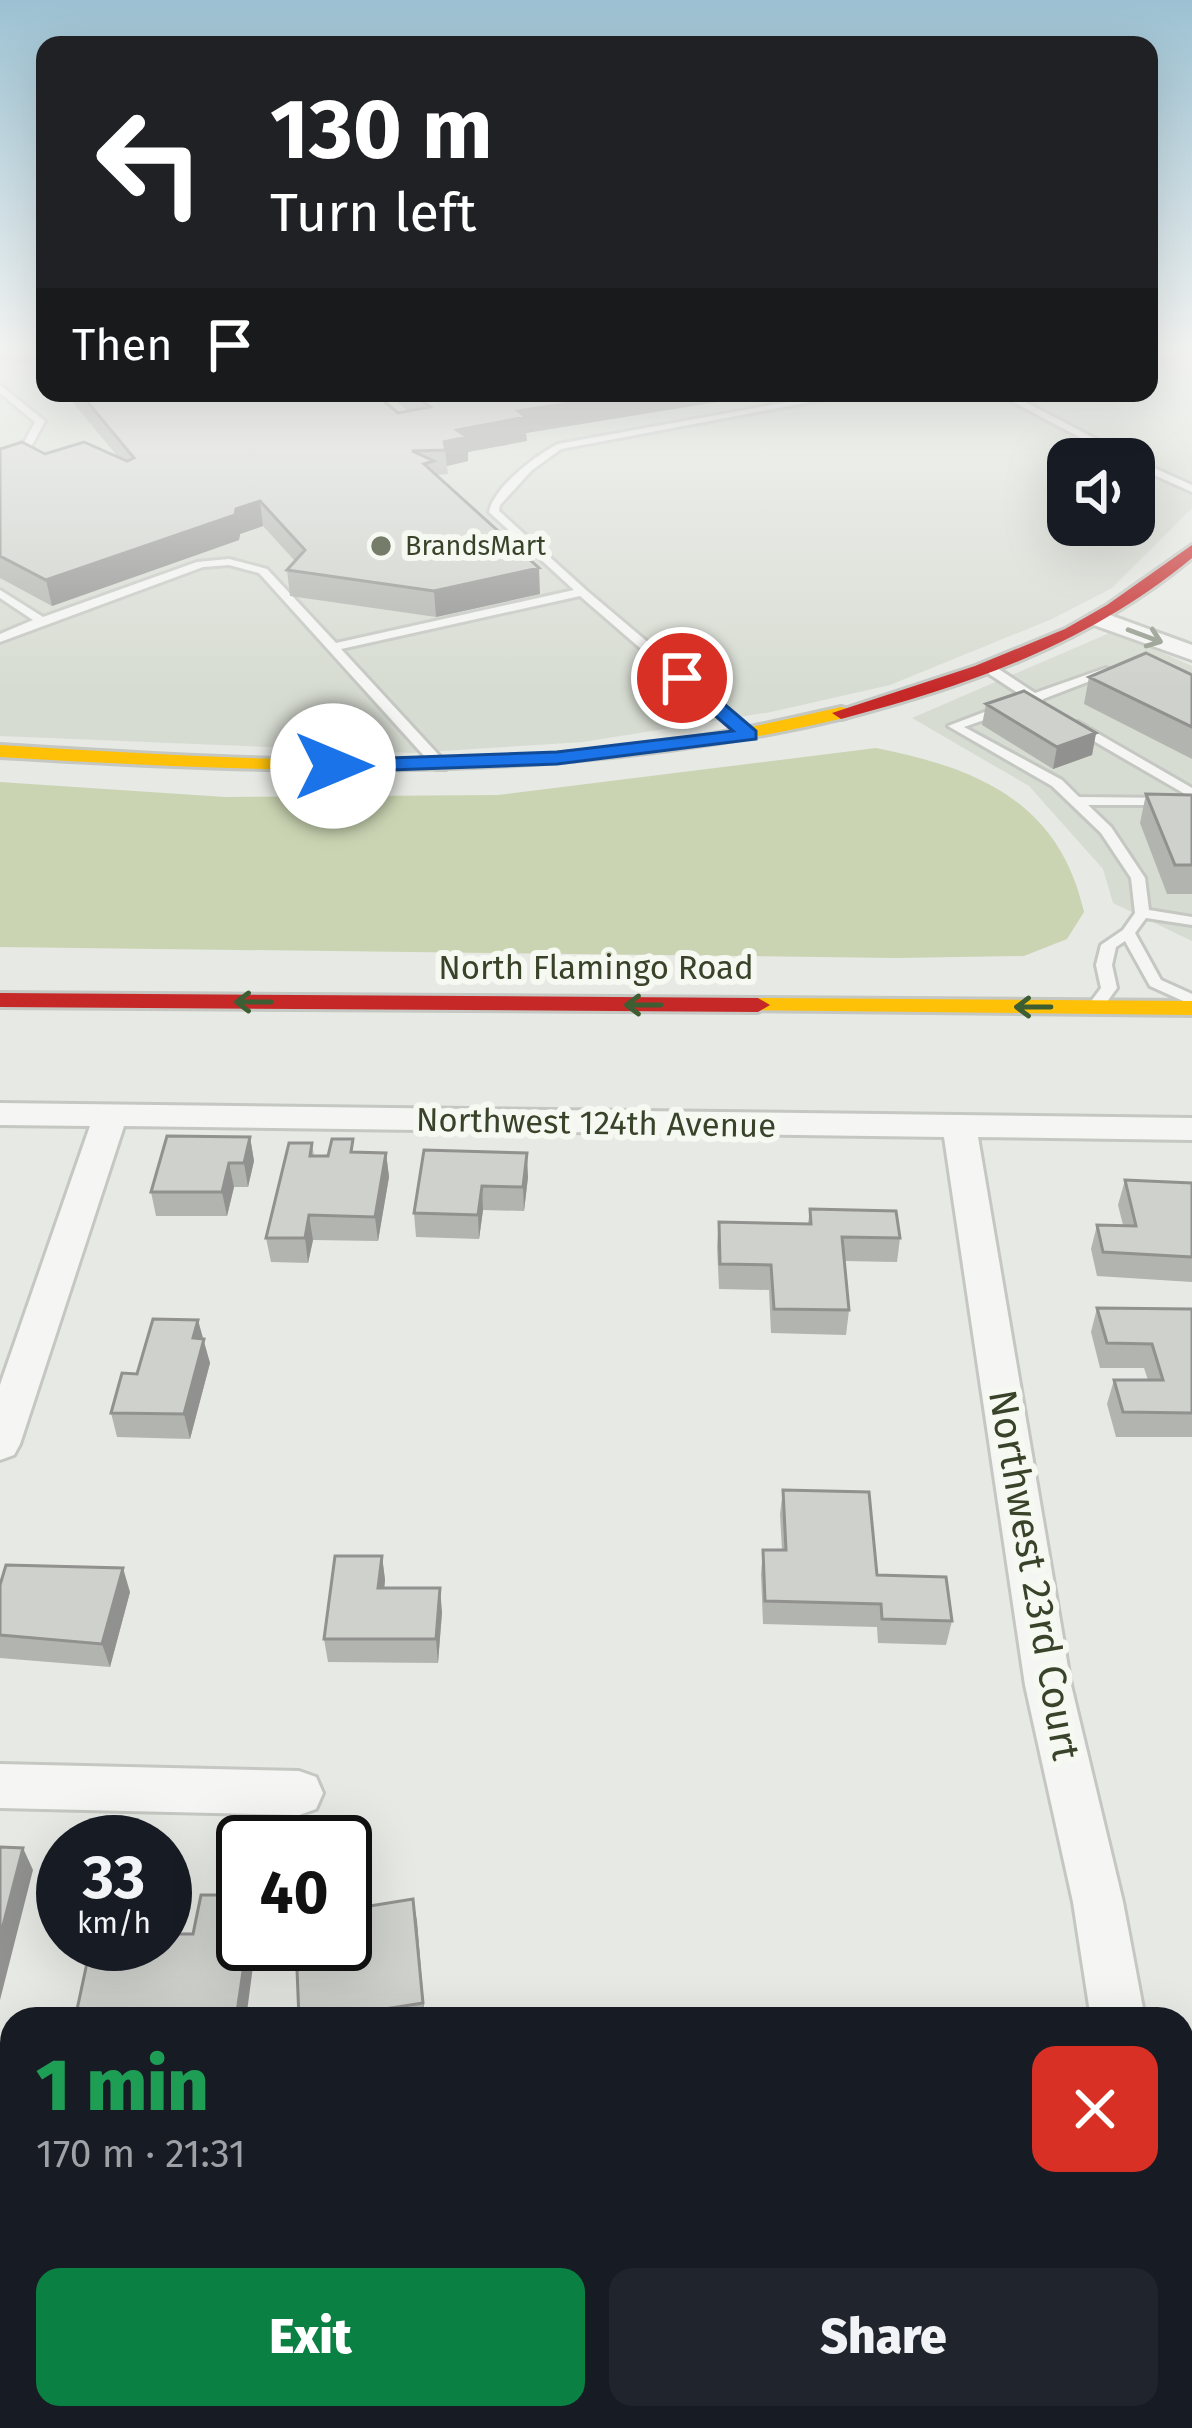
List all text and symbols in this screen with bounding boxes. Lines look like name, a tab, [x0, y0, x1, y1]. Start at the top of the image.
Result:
text: 130 m	[270, 79, 493, 180]
icon: left	[72, 84, 228, 240]
text: Turn left	[270, 181, 477, 245]
icon: arrive	[197, 312, 263, 378]
text: Then	[72, 318, 173, 372]
map controls	[1047, 438, 1155, 546]
button: sound	[1047, 438, 1155, 546]
place label: BrandsMart	[405, 530, 546, 562]
marker: BrandsMart	[368, 533, 394, 559]
pin	[631, 627, 733, 729]
one-way arrow	[1126, 627, 1163, 648]
icon: arrive	[649, 645, 715, 711]
position arrow	[270, 703, 396, 829]
street label: North Flamingo Road	[438, 948, 754, 988]
one-way arrow	[234, 991, 273, 1013]
one-way arrow	[624, 993, 663, 1016]
one-way arrow	[1014, 996, 1053, 1018]
street label: Northwest 124th Avenue	[416, 1100, 776, 1146]
street label: Northwest 23rd Court	[979, 1386, 1089, 1765]
speed limit sign: 40	[216, 1815, 372, 1971]
text: 33	[83, 1842, 145, 1914]
text: km/h	[77, 1905, 151, 1941]
text: 1 min	[36, 2043, 209, 2129]
button: close	[1032, 2046, 1158, 2172]
text: 170 m · 21:31	[36, 2131, 246, 2177]
button: Exit	[36, 2268, 585, 2406]
button: Share	[609, 2268, 1158, 2406]

